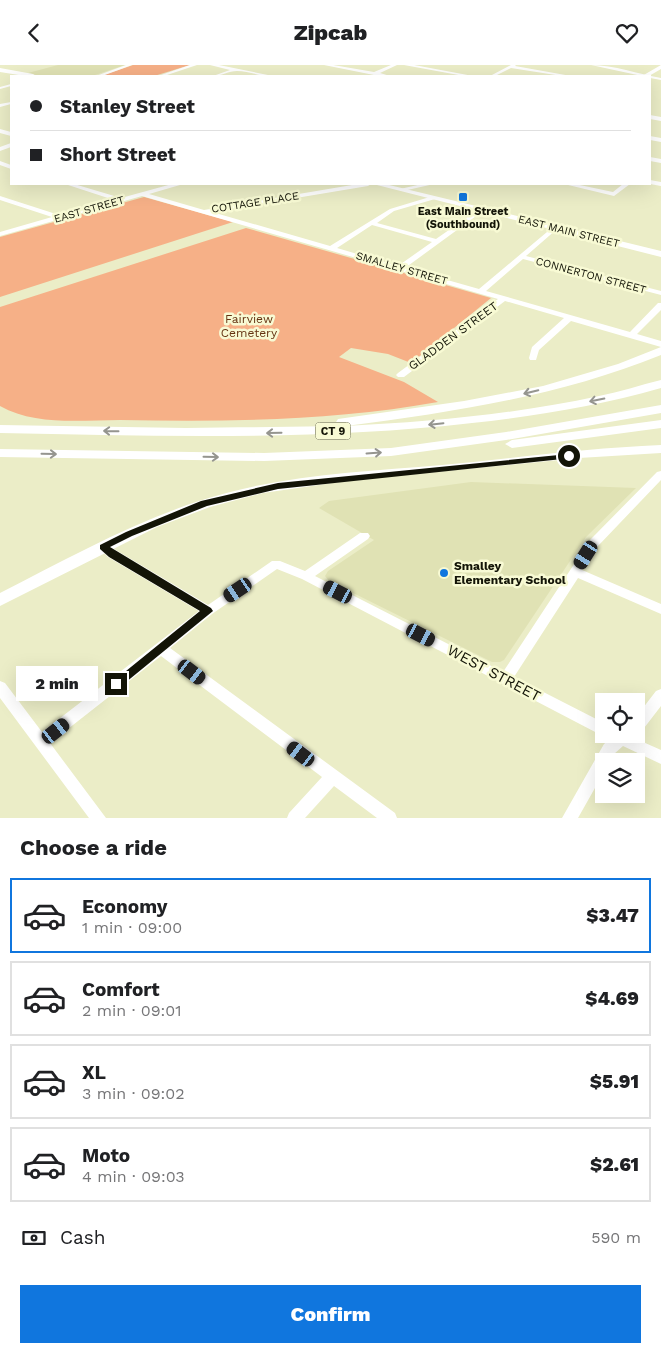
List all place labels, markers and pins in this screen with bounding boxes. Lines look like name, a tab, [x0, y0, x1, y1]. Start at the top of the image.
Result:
marker: East Main Street (Southbound)	[457, 191, 469, 203]
place label: East Main Street (Southbound)	[418, 205, 509, 231]
place label: Smalley Elementary School	[454, 559, 566, 587]
marker: Smalley Elementary School	[438, 567, 450, 579]

